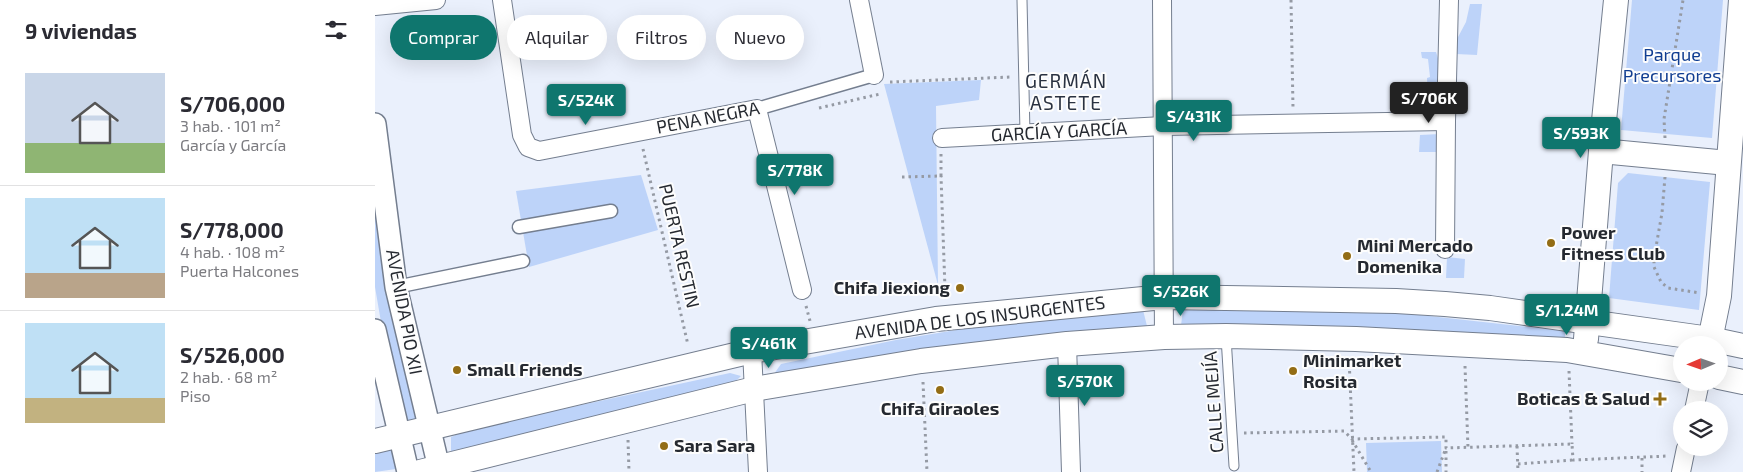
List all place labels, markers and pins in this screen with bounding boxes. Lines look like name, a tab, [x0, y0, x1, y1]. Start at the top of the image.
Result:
pin: S/706K	[1388, 82, 1470, 124]
pin: S/524K	[545, 84, 627, 126]
pin: S/431K	[1153, 100, 1235, 142]
pin: S/593K	[1540, 116, 1622, 159]
pin: S/778K	[754, 154, 836, 196]
place label: Power Fitness Club	[1561, 221, 1665, 264]
place label: Mini Mercado Domenika	[1357, 234, 1473, 277]
marker: Power Fitness Club	[1545, 237, 1557, 249]
marker: Mini Mercado Domenika	[1341, 250, 1353, 262]
pin: S/526K	[1140, 274, 1222, 317]
place label: Chifa Jiexiong	[834, 276, 951, 298]
marker: Chifa Jiexiong	[954, 282, 966, 294]
pin: S/1.24M	[1521, 294, 1613, 336]
pin: S/461K	[728, 326, 810, 369]
place label: Minimarket Rosita	[1303, 349, 1402, 392]
place label: Small Friends	[467, 358, 583, 380]
marker: Small Friends	[451, 364, 463, 376]
pin: S/570K	[1044, 364, 1126, 407]
marker: Minimarket Rosita	[1287, 365, 1299, 377]
marker: Chifa Giraoles	[934, 384, 946, 396]
place label: Boticas & Salud	[1517, 387, 1650, 409]
marker: Boticas & Salud	[1654, 393, 1666, 405]
place label: Chifa Giraoles	[881, 397, 999, 419]
place label: Sara Sara	[674, 434, 755, 456]
marker: Sara Sara	[658, 440, 670, 452]

